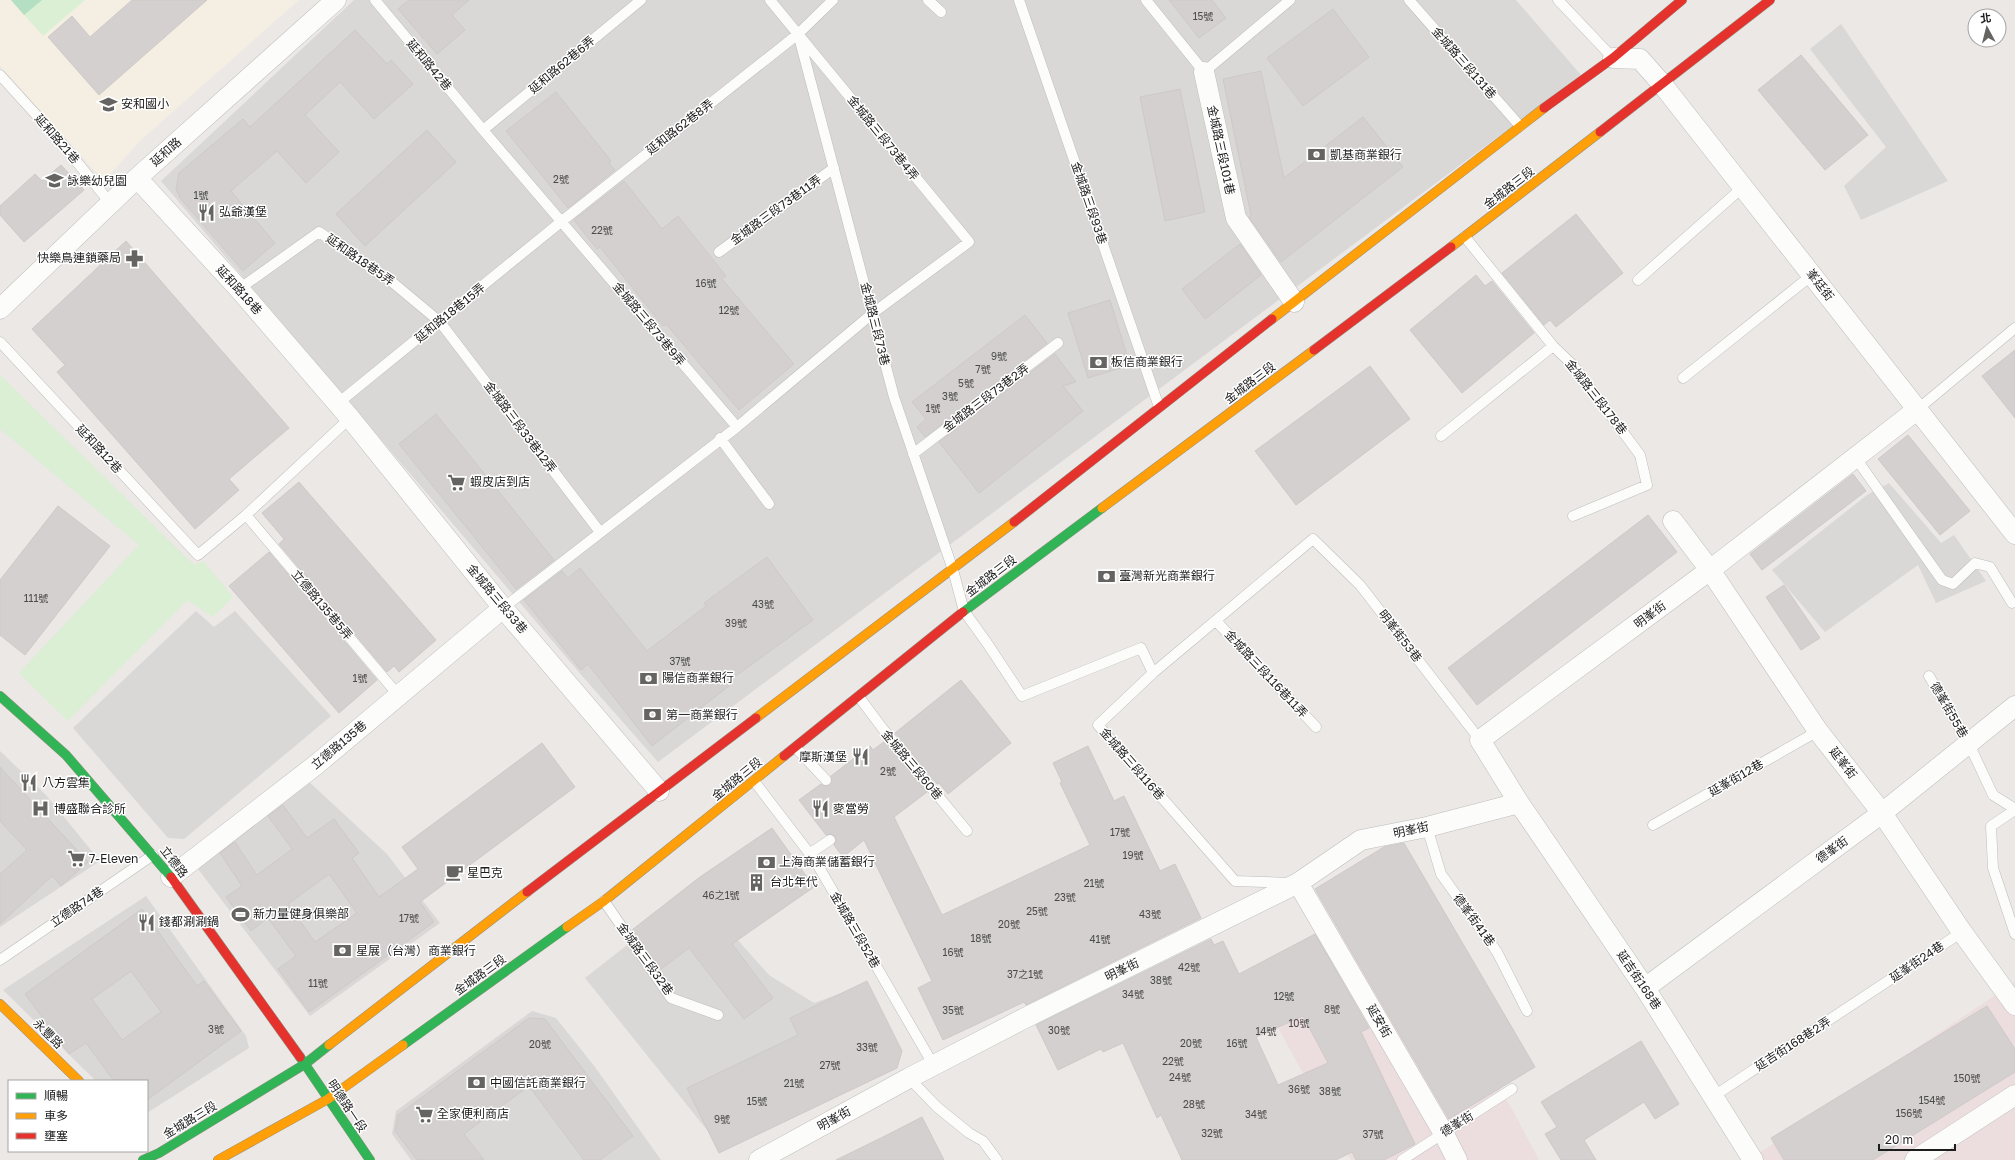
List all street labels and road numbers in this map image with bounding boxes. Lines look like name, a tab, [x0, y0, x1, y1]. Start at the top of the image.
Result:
street label: 金城路三段131巷	[1429, 24, 1500, 102]
street label: 延和路62巷6弄	[526, 33, 598, 97]
street label: 延和路42巷	[404, 36, 455, 93]
street label: 金城路三段73巷4弄	[845, 92, 922, 183]
street label: 延和路62巷8弄	[643, 96, 716, 158]
street label: 金城路三段101巷	[1205, 104, 1238, 196]
street label: 延和路21巷	[32, 111, 83, 167]
street label: 延和路	[147, 134, 184, 169]
street label: 金城路三段93巷	[1068, 160, 1111, 246]
street label: 金城路三段	[1480, 163, 1537, 212]
street label: 金城路三段73巷11弄	[727, 171, 824, 248]
street label: 延和路18巷5弄	[323, 230, 397, 289]
street label: 延和路18巷	[213, 262, 265, 317]
street label: 峯廷街	[1803, 266, 1837, 303]
street label: 金城路三段73巷9弄	[610, 279, 689, 369]
street label: 延和路18巷15弄	[412, 280, 488, 345]
street label: 金城路三段73巷	[858, 281, 893, 367]
street label: 金城路三段178巷	[1562, 356, 1630, 437]
street label: 金城路三段	[1221, 359, 1278, 407]
street label: 金城路三段73巷2弄	[940, 360, 1032, 435]
street label: 金城路三段33巷12弄	[481, 378, 560, 475]
street label: 延和路12巷	[73, 421, 126, 476]
street label: 金城路三段	[962, 552, 1019, 600]
street label: 金城路三段33巷	[464, 561, 531, 636]
street label: 立德路135巷5弄	[289, 567, 356, 643]
street label: 明峯街	[1631, 598, 1669, 631]
street label: 明峯街53巷	[1375, 607, 1425, 665]
street label: 金城路三段116巷11弄	[1222, 627, 1311, 721]
street label: 德峯街55巷	[1927, 679, 1971, 740]
street label: 立德路135巷	[308, 717, 369, 772]
street label: 金城路三段116巷	[1097, 724, 1168, 803]
street label: 金城路三段60巷	[879, 727, 946, 803]
street label: 延峯街	[1826, 744, 1860, 781]
street label: 金城路三段	[709, 754, 765, 803]
street label: 延峯街12巷	[1706, 756, 1766, 799]
street label: 明峯街	[1392, 818, 1430, 841]
street label: 德峯街	[1813, 833, 1851, 866]
street label: 立德路	[157, 843, 191, 880]
street label: 立德路74巷	[47, 883, 106, 930]
street label: 金城路三段52巷	[827, 889, 883, 971]
street label: 德峯街41巷	[1450, 891, 1498, 949]
street label: 金城路三段32巷	[614, 920, 677, 998]
street label: 延峯街24巷	[1887, 938, 1947, 985]
street label: 延吉街168巷	[1614, 947, 1665, 1012]
street label: 金城路三段	[451, 951, 508, 998]
street label: 明峯街	[1102, 955, 1141, 984]
street label: 延安街	[1364, 1001, 1395, 1040]
street label: 延吉街168巷2弄	[1752, 1013, 1833, 1074]
street label: 永豐路	[30, 1016, 66, 1052]
street label: 明德路一段	[324, 1077, 370, 1135]
street label: 金城路三段	[160, 1098, 219, 1141]
street label: 明峯街	[814, 1103, 853, 1134]
street label: 德峯街	[1437, 1108, 1476, 1139]

